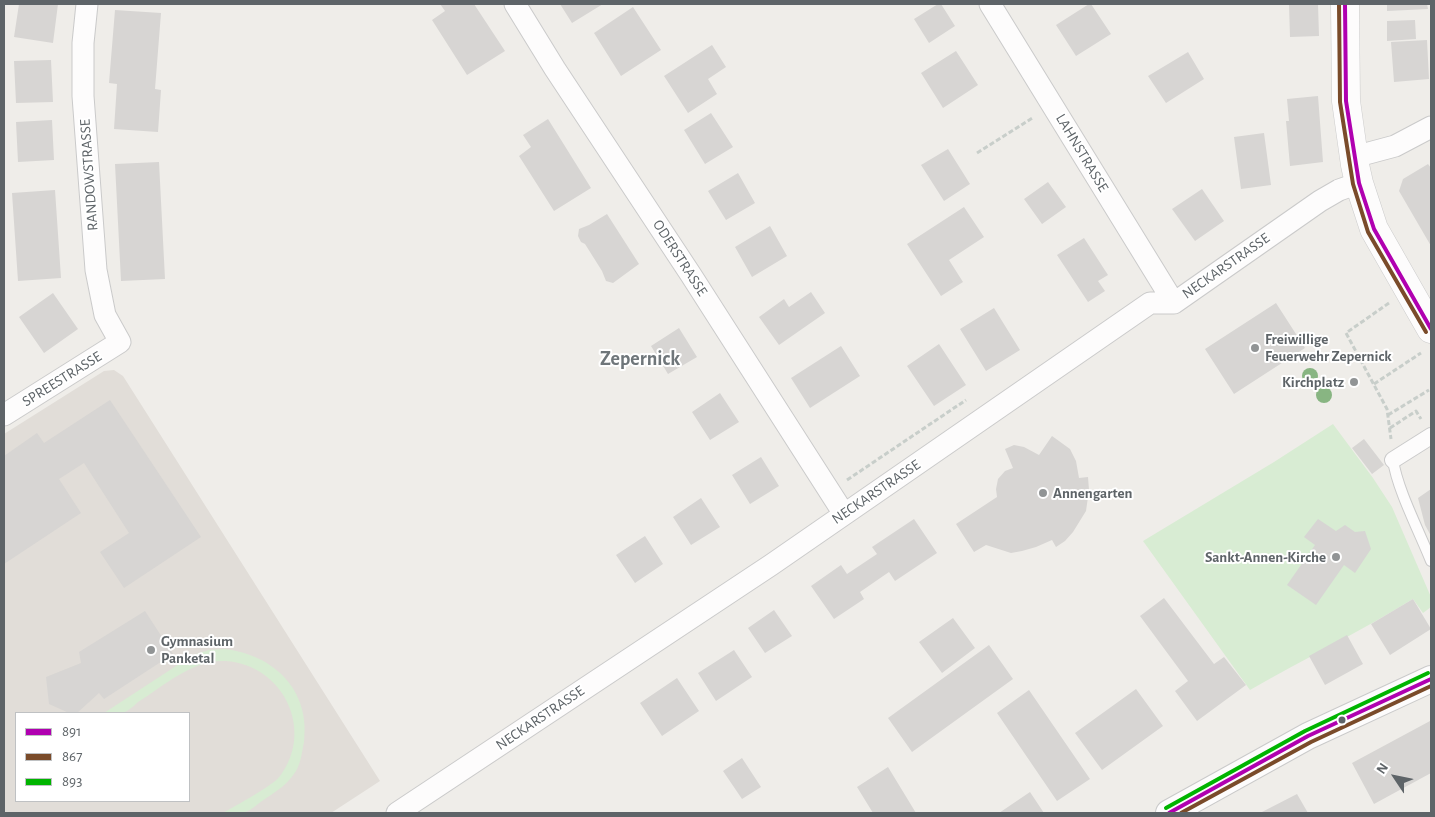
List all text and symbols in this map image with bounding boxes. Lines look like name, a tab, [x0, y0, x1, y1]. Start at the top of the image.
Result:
street label: LAHNSTRASSE	[1052, 111, 1112, 195]
street label: RANDOWSTRASSE	[76, 119, 102, 231]
street label: ODERSTRASSE	[649, 216, 711, 300]
street label: NECKARSTRASSE	[1179, 229, 1273, 303]
place label: Freiwillige Feuerwehr Zepernick	[1265, 330, 1392, 365]
marker: Freiwillige Feuerwehr Zepernick	[1249, 342, 1261, 354]
street label: SPREESTRASSE	[19, 347, 105, 411]
district label: Zepernick	[600, 347, 680, 371]
place label: Kirchplatz	[1282, 373, 1344, 391]
marker: Kirchplatz	[1348, 376, 1360, 388]
street label: NECKARSTRASSE	[828, 456, 924, 528]
place label: Annengarten	[1053, 484, 1132, 502]
marker: Annengarten	[1037, 487, 1049, 499]
place label: Sankt-Annen-Kirche	[1205, 548, 1326, 566]
marker: Sankt-Annen-Kirche	[1330, 551, 1342, 563]
place label: Gymnasium Panketal	[161, 632, 233, 667]
marker: Gymnasium Panketal	[145, 644, 157, 656]
street label: NECKARSTRASSE	[492, 682, 588, 754]
legend	[15, 712, 190, 802]
unlabelled marker	[1337, 715, 1347, 725]
text: 891	[62, 724, 81, 739]
text: 867	[62, 749, 82, 764]
north arrow	[1370, 752, 1420, 802]
text: N	[1374, 761, 1391, 777]
text: 893	[62, 774, 82, 789]

